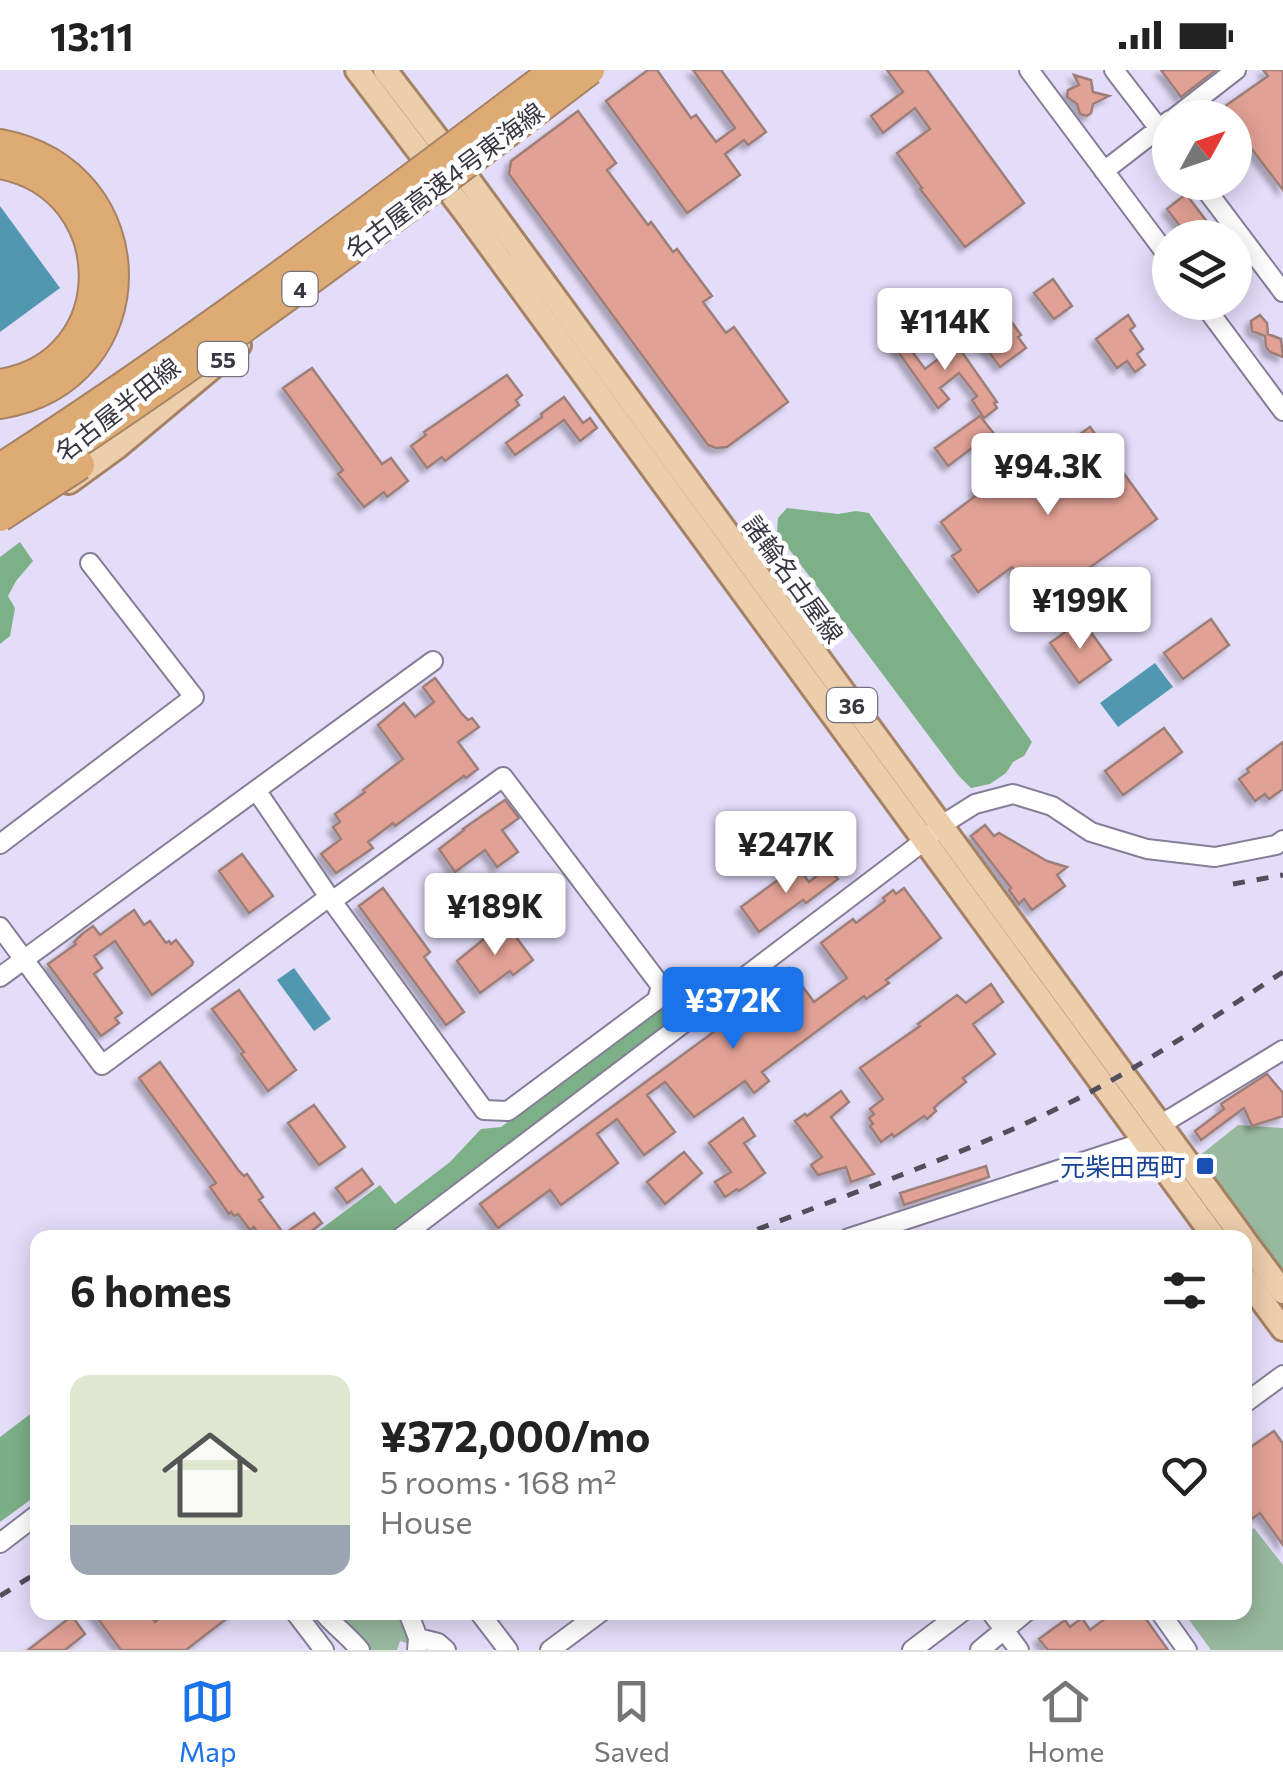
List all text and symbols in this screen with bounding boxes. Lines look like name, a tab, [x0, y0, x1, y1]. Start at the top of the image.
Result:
text: 13:11	[50, 12, 134, 59]
street label: 名古屋高速4号東海線	[339, 96, 549, 264]
north arrow	[1152, 100, 1252, 200]
map controls	[1152, 100, 1252, 320]
button: layers	[1152, 220, 1252, 320]
road number: 4	[282, 272, 318, 306]
pin: ¥114K	[875, 288, 1015, 373]
text: ¥114K	[899, 300, 991, 340]
road number: 55	[198, 342, 248, 376]
street label: 名古屋半田線	[49, 351, 185, 467]
pin: ¥94.3K	[967, 433, 1129, 518]
text: ¥94.3K	[993, 445, 1103, 485]
street label: 諸輪名古屋線	[738, 510, 850, 648]
pin: ¥199K	[1010, 567, 1150, 652]
text: ¥199K	[1032, 579, 1128, 619]
road number: 36	[827, 688, 877, 722]
pin: ¥247K	[716, 811, 856, 896]
text: ¥247K	[737, 823, 835, 863]
pin: ¥189K	[425, 873, 565, 958]
text: ¥189K	[447, 885, 543, 925]
pin: ¥372K	[663, 967, 803, 1052]
text: ¥372K	[684, 979, 782, 1019]
place label: 元柴田西町	[1060, 1151, 1185, 1181]
marker: 元柴田西町	[1194, 1155, 1216, 1177]
icon: filters	[1157, 1263, 1212, 1318]
text: 6 homes	[70, 1264, 232, 1316]
text: ¥372,000/mo	[380, 1409, 650, 1461]
icon: home	[150, 1415, 270, 1535]
icon: heart	[1157, 1448, 1212, 1503]
text: 5 rooms · 168 m²	[380, 1461, 617, 1501]
text: House	[380, 1501, 472, 1541]
tab: Map	[179, 1674, 237, 1768]
tab: Saved	[594, 1674, 670, 1768]
tab: Home	[1027, 1674, 1104, 1768]

